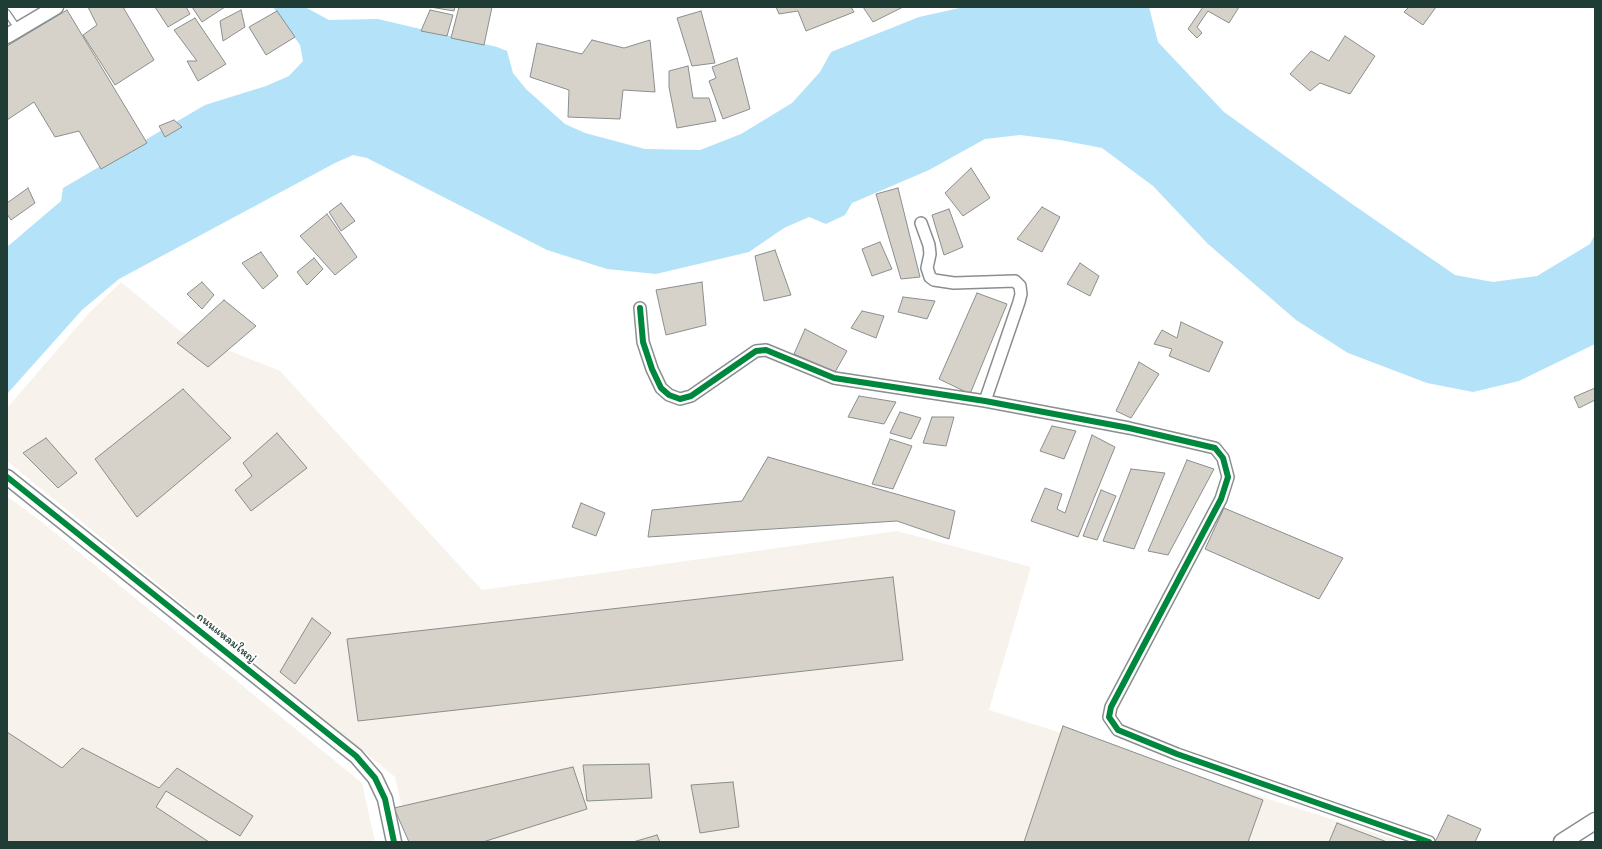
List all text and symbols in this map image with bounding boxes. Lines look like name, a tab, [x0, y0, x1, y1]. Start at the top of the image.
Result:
street label: ถนนแหลมใหญ่	[193, 610, 259, 666]

